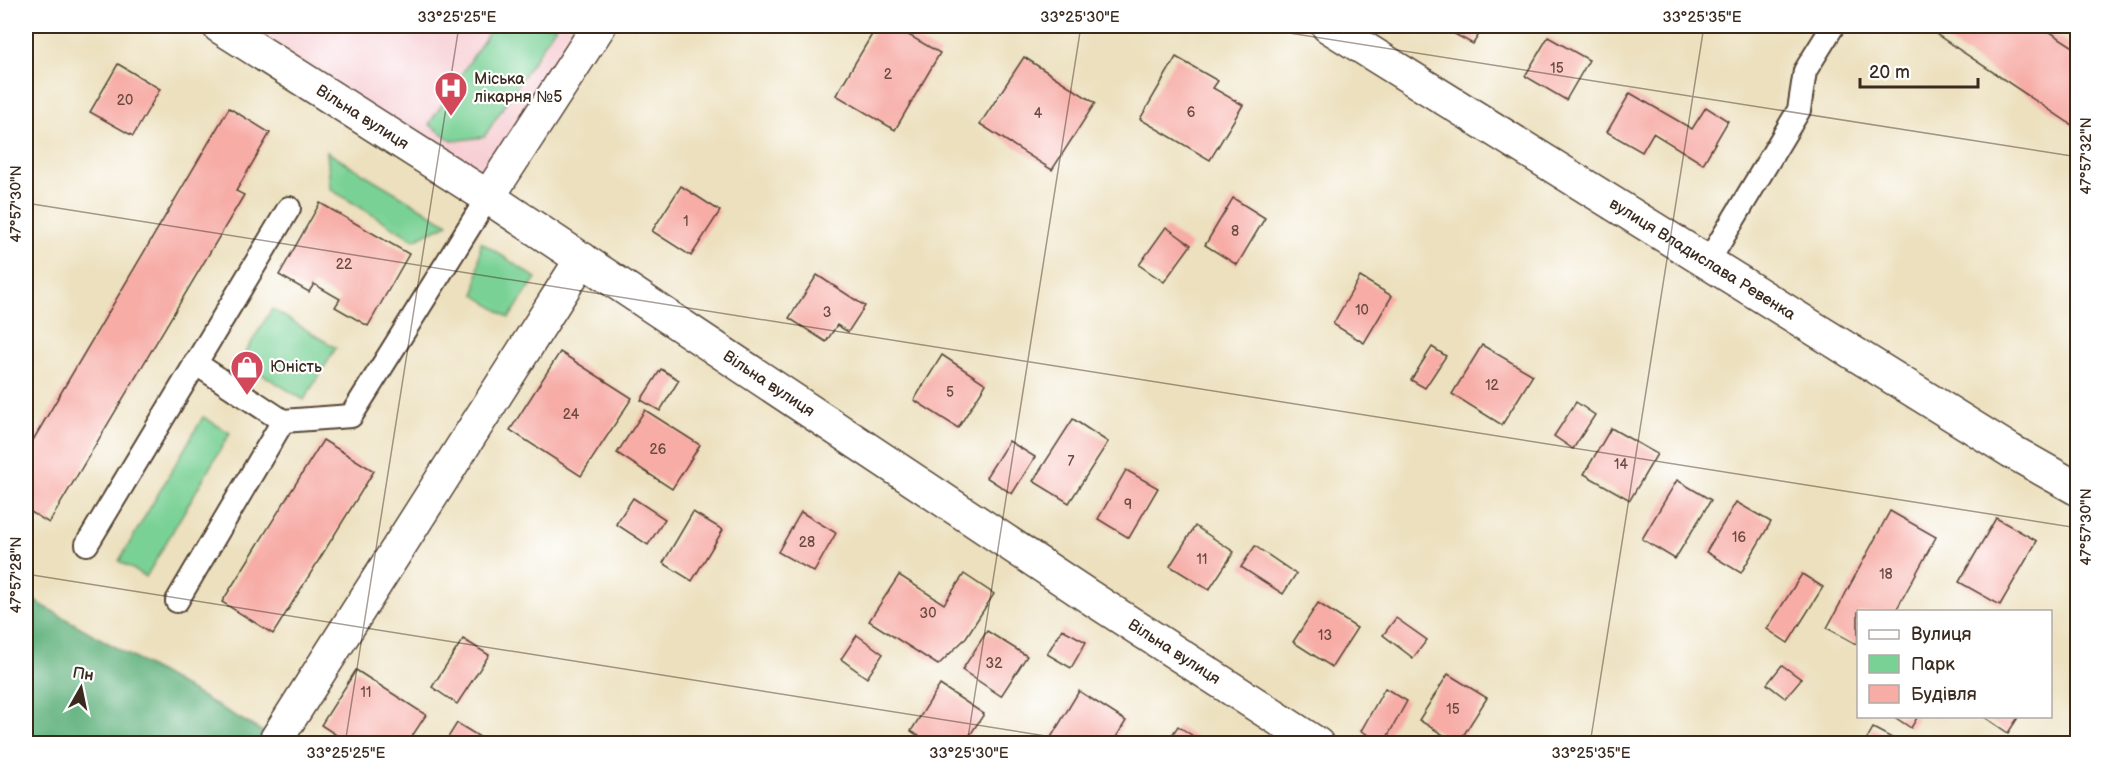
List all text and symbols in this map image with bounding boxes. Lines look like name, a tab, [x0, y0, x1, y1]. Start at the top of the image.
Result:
text: 33°25'25"E	[418, 8, 497, 27]
text: 33°25'30"E	[1040, 8, 1120, 27]
text: 33°25'35"E	[1662, 8, 1742, 27]
scale bar	[1860, 51, 1978, 89]
house number: 15	[1550, 60, 1564, 77]
text: 20 m	[1869, 62, 1910, 83]
house number: 2	[884, 66, 893, 83]
hospital icon: Міська лікарня №5	[433, 70, 469, 117]
place label: Міська лікарня №5	[474, 70, 562, 107]
street label: Вільна вулиця	[313, 81, 412, 154]
house number: 20	[117, 92, 133, 109]
house number: 6	[1187, 104, 1196, 121]
house number: 4	[1034, 105, 1043, 122]
text: 47°57'32"N	[2077, 117, 2096, 195]
text: 47°57'30"N	[7, 165, 26, 243]
street label: вулиця Владислава Ревенка	[1606, 194, 1799, 324]
house number: 1	[683, 213, 689, 230]
house number: 8	[1231, 223, 1239, 240]
house number: 22	[336, 256, 353, 273]
house number: 10	[1355, 302, 1369, 319]
house number: 3	[823, 304, 831, 321]
street label: Вільна вулиця	[719, 346, 818, 421]
shop icon: Юність	[229, 349, 265, 396]
place label: Юність	[270, 358, 322, 377]
house number: 12	[1485, 377, 1500, 394]
house number: 5	[946, 384, 954, 401]
house number: 24	[563, 406, 580, 423]
house number: 26	[650, 441, 667, 458]
house number: 7	[1068, 453, 1075, 470]
house number: 14	[1614, 456, 1628, 473]
text: 47°57'30"N	[2077, 488, 2096, 566]
house number: 9	[1124, 496, 1132, 513]
house number: 16	[1732, 529, 1746, 546]
house number: 28	[799, 534, 815, 551]
text: 47°57'28"N	[7, 536, 26, 614]
house number: 11	[1197, 551, 1207, 568]
house number: 18	[1879, 566, 1893, 583]
house number: 30	[920, 605, 936, 622]
legend	[1857, 610, 2052, 718]
street label: Вільна вулиця	[1125, 615, 1224, 689]
text: Вулиця	[1911, 624, 1972, 645]
house number: 13	[1318, 627, 1332, 644]
text: Парк	[1911, 654, 1955, 675]
house number: 32	[986, 655, 1003, 672]
north arrow	[51, 658, 111, 718]
text: Пн	[71, 664, 95, 686]
house number: 11	[361, 684, 371, 701]
text: Будівля	[1911, 684, 1977, 705]
house number: 15	[1446, 701, 1460, 718]
text: 33°25'25"E	[307, 744, 386, 763]
text: 33°25'30"E	[929, 744, 1009, 763]
text: 33°25'35"E	[1551, 744, 1631, 763]

